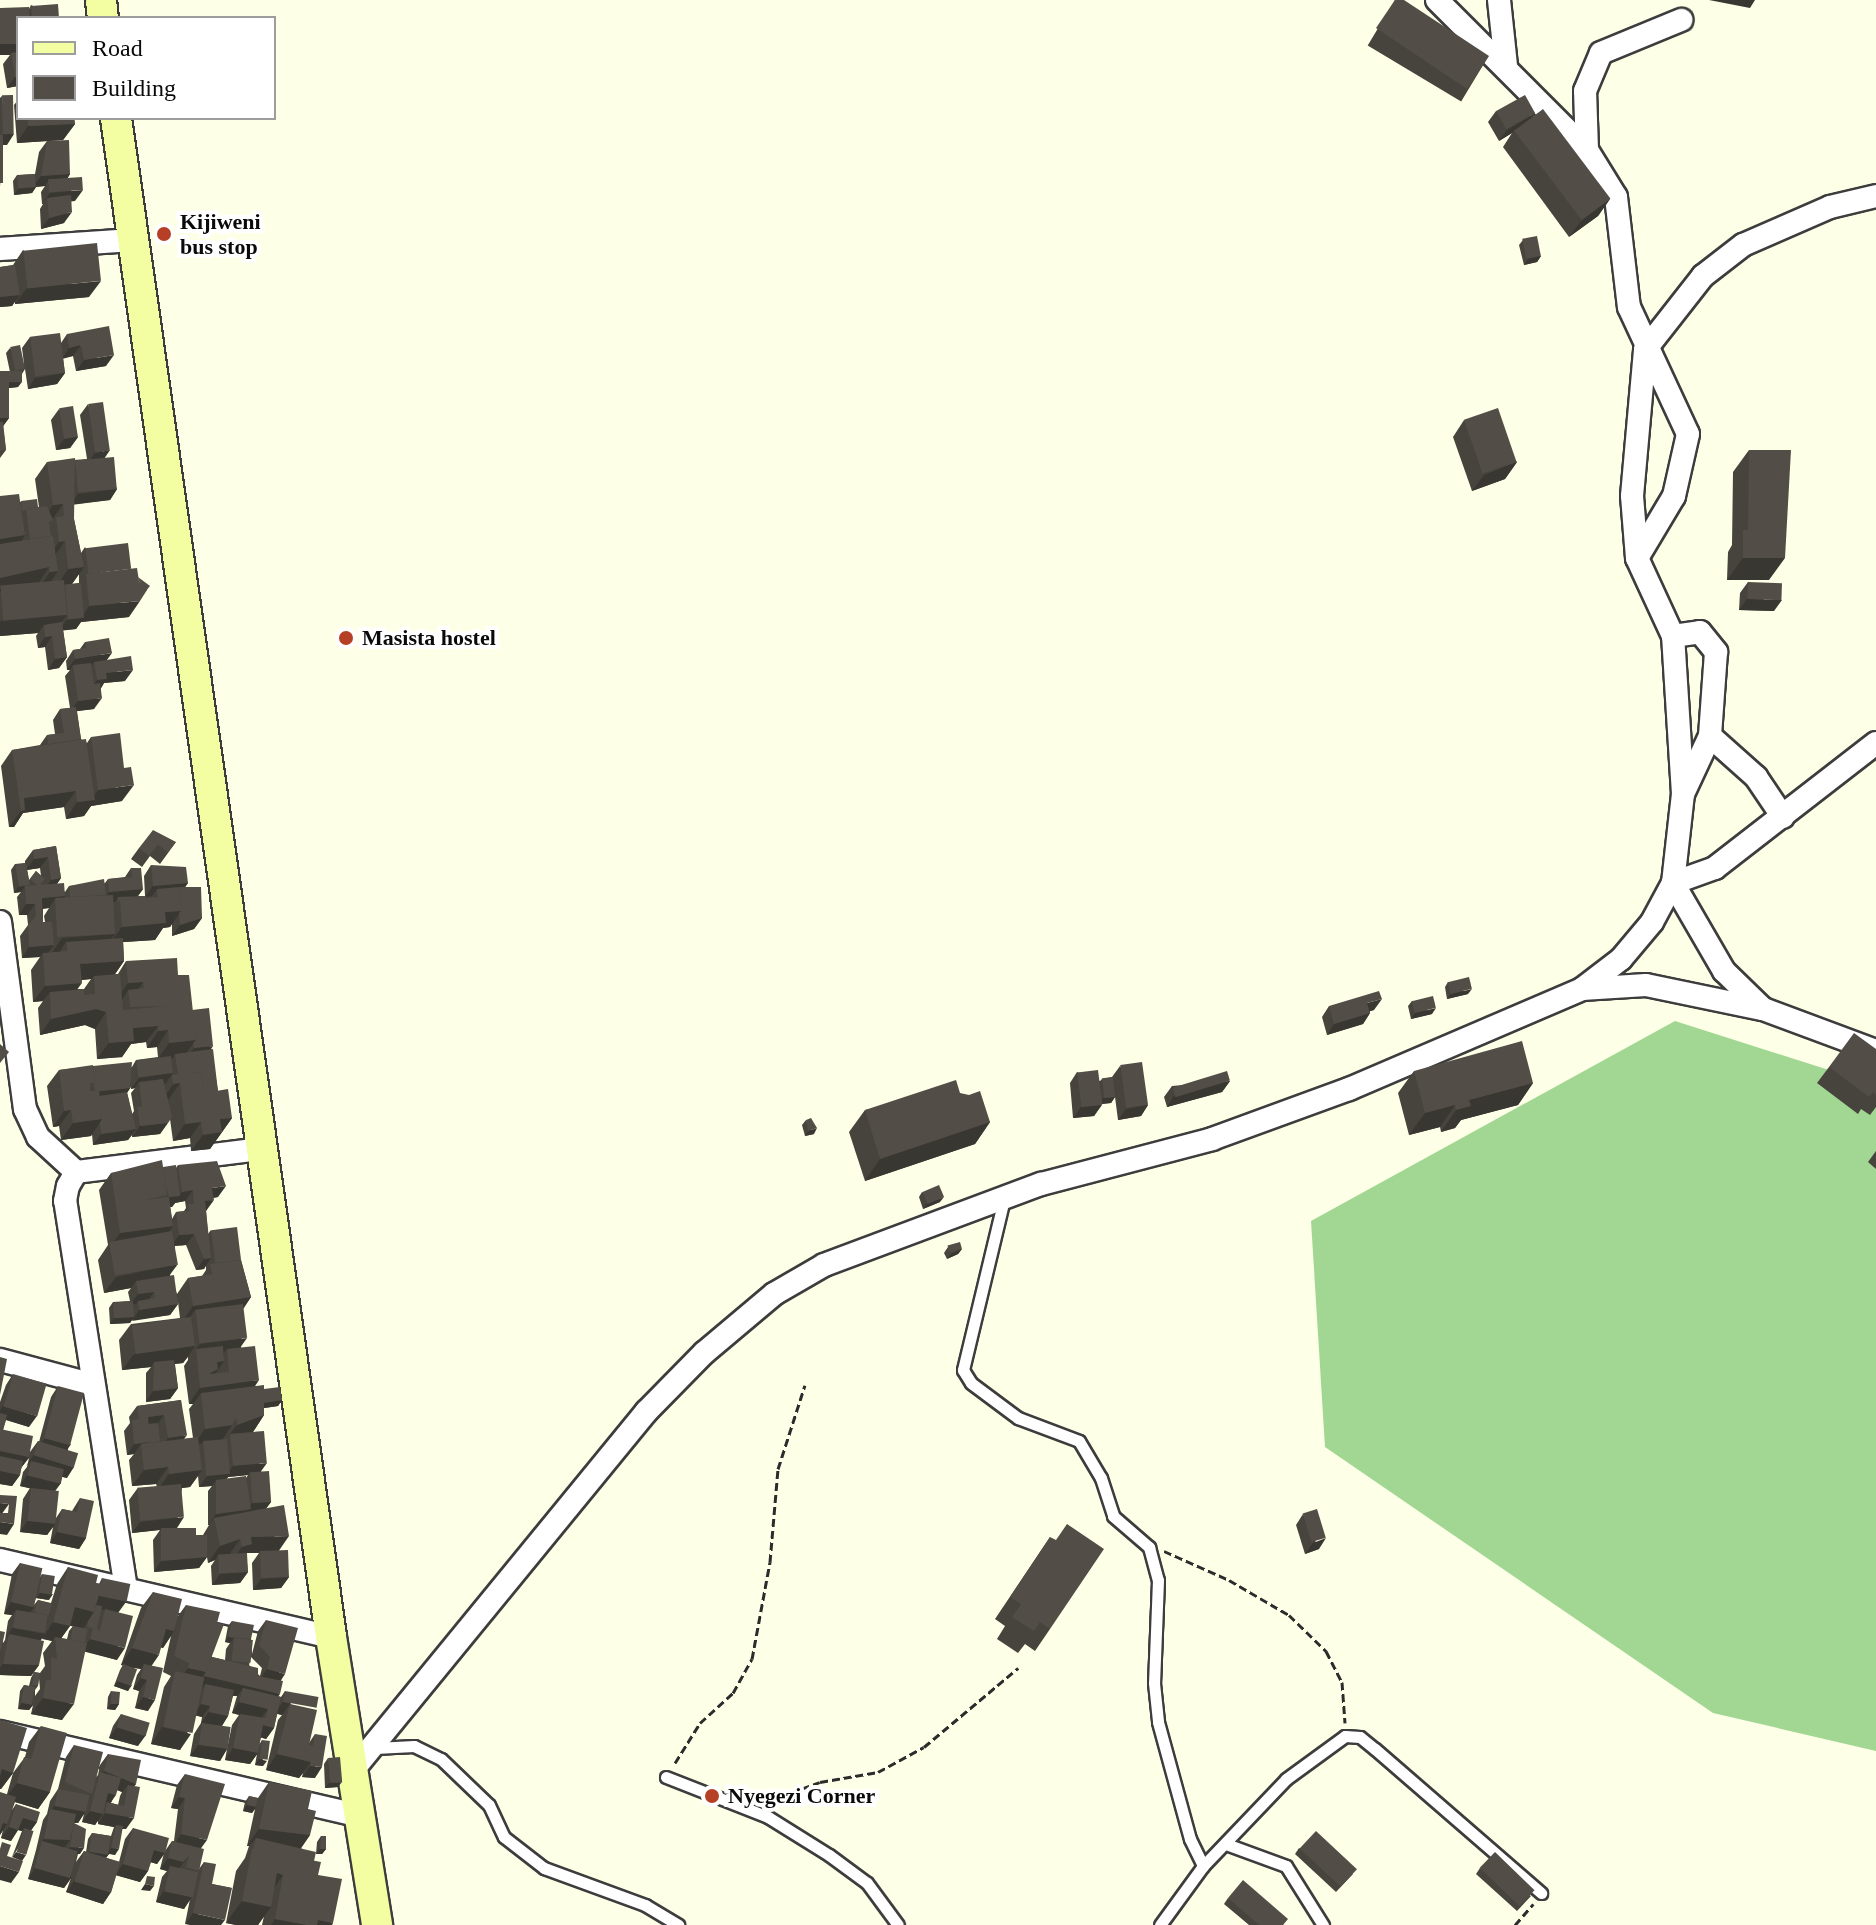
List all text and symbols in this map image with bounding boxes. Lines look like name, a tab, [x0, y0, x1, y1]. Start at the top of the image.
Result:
legend	[16, 16, 276, 120]
text: Road	[92, 35, 143, 61]
text: Building	[92, 75, 176, 101]
place label: Kijiweni bus stop	[180, 208, 261, 260]
marker: Kijiweni bus stop	[155, 225, 173, 243]
place label: Masista hostel	[362, 625, 496, 651]
marker: Masista hostel	[337, 629, 355, 647]
place label: Nyegezi Corner	[728, 1783, 875, 1809]
marker: Nyegezi Corner	[703, 1787, 721, 1805]

